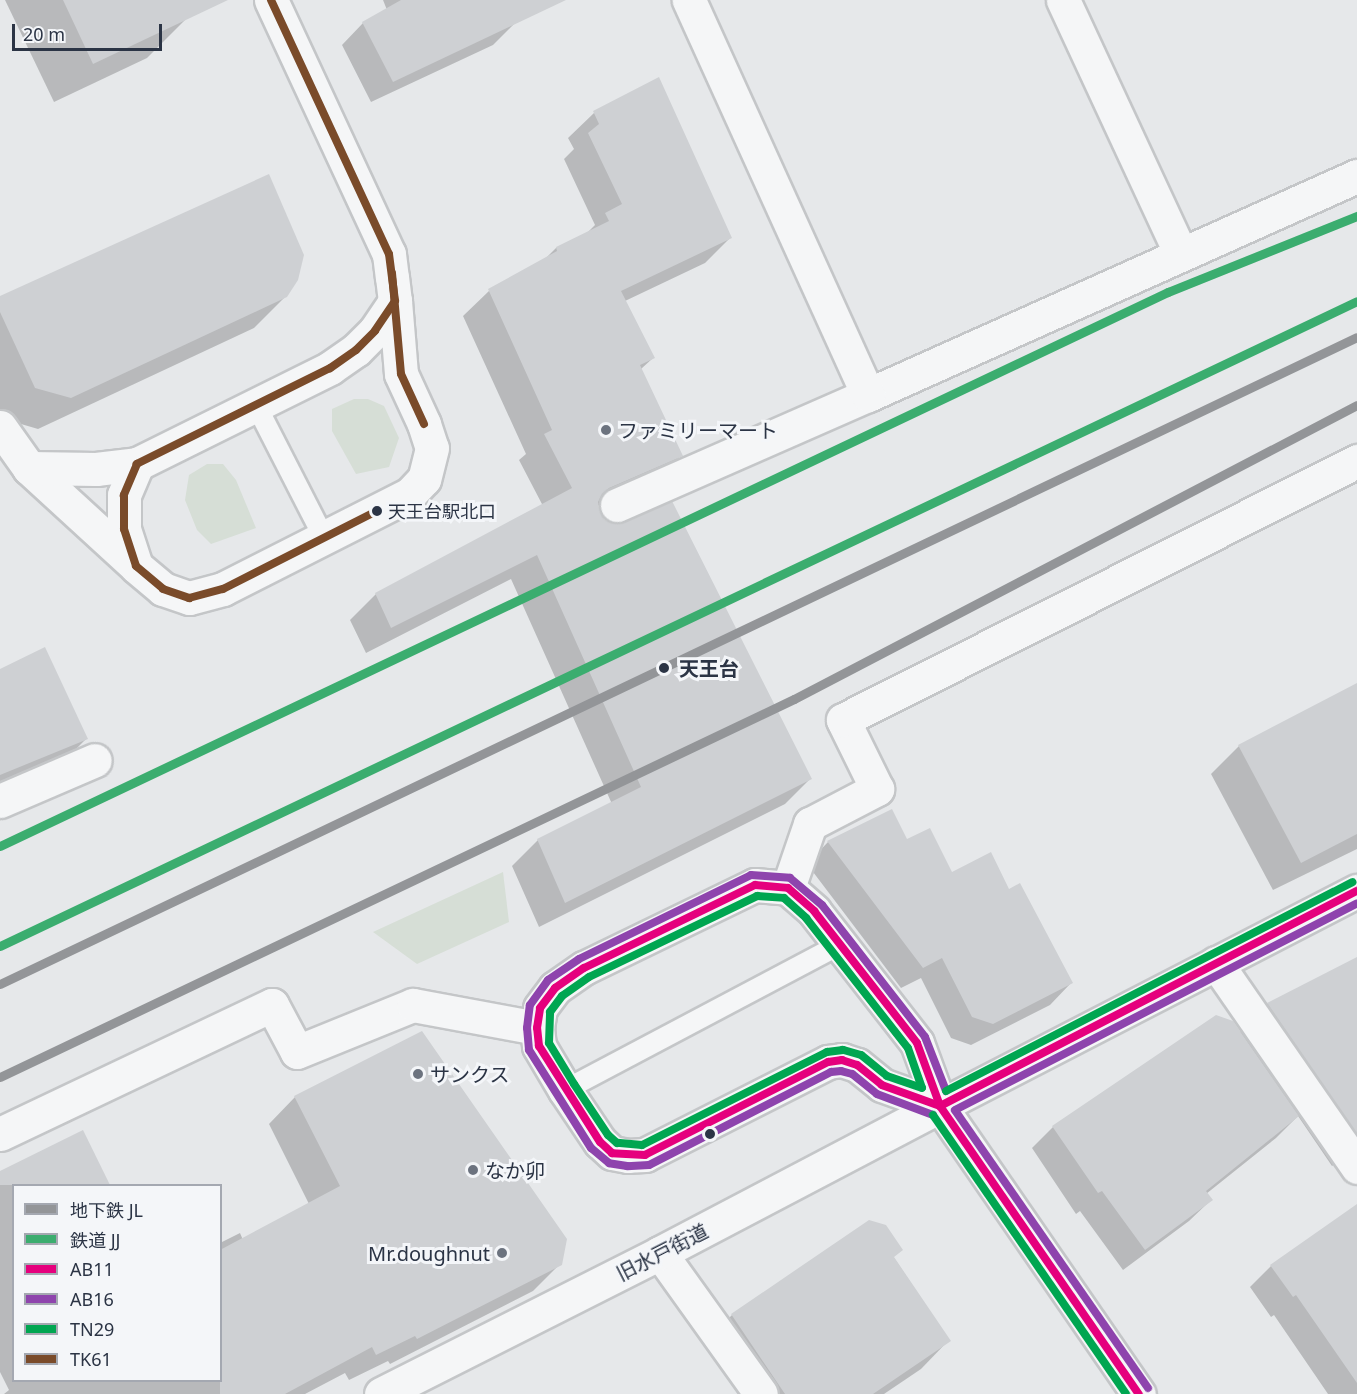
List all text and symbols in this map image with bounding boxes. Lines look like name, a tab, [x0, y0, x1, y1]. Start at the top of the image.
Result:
scale bar	[15, 12, 165, 50]
text: 20 m	[23, 22, 65, 46]
place label: ファミリーマート	[618, 418, 778, 442]
marker: ファミリーマート	[599, 423, 613, 437]
place label: 天王台駅北口	[388, 500, 496, 522]
marker: 天王台駅北口	[371, 505, 383, 517]
place label: 天王台	[679, 656, 739, 680]
marker: 天王台	[654, 658, 674, 678]
place label: サンクス	[430, 1062, 510, 1086]
marker: サンクス	[411, 1067, 425, 1081]
unlabelled marker	[704, 1128, 716, 1140]
place label: なか卯	[485, 1158, 545, 1182]
marker: なか卯	[466, 1163, 480, 1177]
legend	[12, 1184, 222, 1382]
text: 地下鉄 JL	[70, 1198, 143, 1222]
street label: 旧水戸街道	[612, 1219, 712, 1285]
text: 鉄道 JJ	[70, 1228, 121, 1252]
place label: Mr.doughnut	[368, 1241, 490, 1265]
marker: Mr.doughnut	[495, 1246, 509, 1260]
text: AB11	[70, 1257, 114, 1281]
text: AB16	[70, 1287, 114, 1311]
text: TN29	[70, 1317, 114, 1341]
text: TK61	[70, 1347, 112, 1371]

